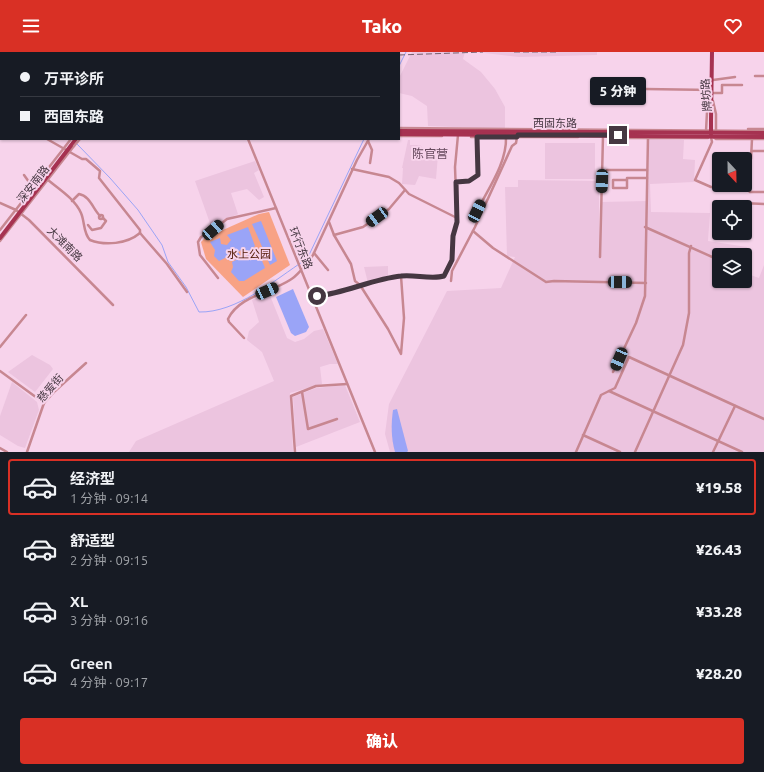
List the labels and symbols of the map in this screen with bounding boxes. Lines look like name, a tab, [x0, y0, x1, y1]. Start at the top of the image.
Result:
callout: 5 分钟	[590, 77, 646, 105]
street label: 牌坊路	[699, 78, 713, 112]
street label: 西固东路	[533, 117, 577, 129]
route end	[609, 126, 627, 144]
district label: 陈官营	[412, 147, 448, 160]
north arrow	[712, 152, 752, 192]
street label: 深安南路	[15, 163, 51, 205]
car	[596, 169, 608, 193]
car	[466, 198, 488, 224]
car	[364, 205, 390, 229]
car	[200, 218, 226, 242]
street label: 大滩南路	[45, 224, 85, 264]
street label: 环行东路	[287, 225, 315, 271]
park label: 水上公园	[227, 248, 271, 260]
car	[608, 276, 632, 288]
car	[254, 281, 280, 301]
route start	[308, 287, 326, 305]
car	[609, 346, 629, 372]
street label: 慈爱街	[35, 372, 65, 404]

